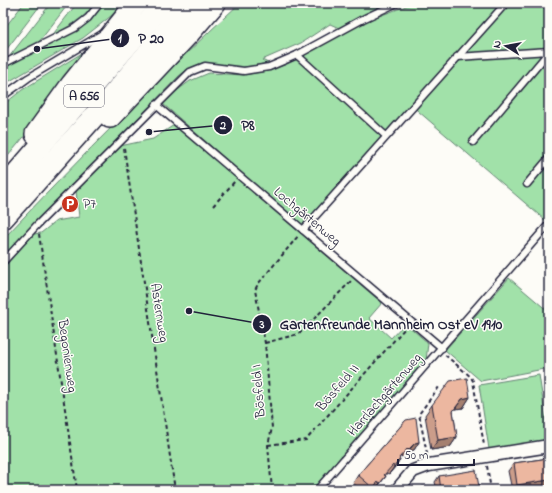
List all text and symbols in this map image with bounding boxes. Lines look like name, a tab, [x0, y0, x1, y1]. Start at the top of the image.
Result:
callout: P 20	[110, 24, 172, 51]
north arrow	[486, 26, 526, 66]
text: P 20	[138, 28, 164, 50]
text: 1	[118, 30, 122, 48]
text: N	[489, 39, 506, 49]
road number: A 656	[64, 85, 104, 107]
callout: P8	[213, 112, 262, 139]
text: P8	[241, 115, 255, 137]
text: 2	[219, 117, 226, 135]
street label: Lochgärtenweg	[268, 182, 345, 252]
parking icon: P7	[60, 194, 80, 214]
place label: P7	[83, 194, 96, 215]
street label: Asternweg	[143, 282, 174, 344]
callout: Gartenfreunde Mannheim Ost eV 1910	[252, 310, 510, 337]
text: Gartenfreunde Mannheim Ost eV 1910	[280, 314, 503, 336]
text: 3	[259, 316, 265, 334]
street label: Begonienweg	[50, 317, 83, 394]
street label: Harrlachgärtenweg	[343, 349, 428, 442]
street label: Bösfeld II	[311, 360, 365, 417]
street label: Bösfeld I	[246, 363, 272, 420]
scale bar	[398, 441, 474, 467]
text: 50 m	[404, 447, 428, 465]

